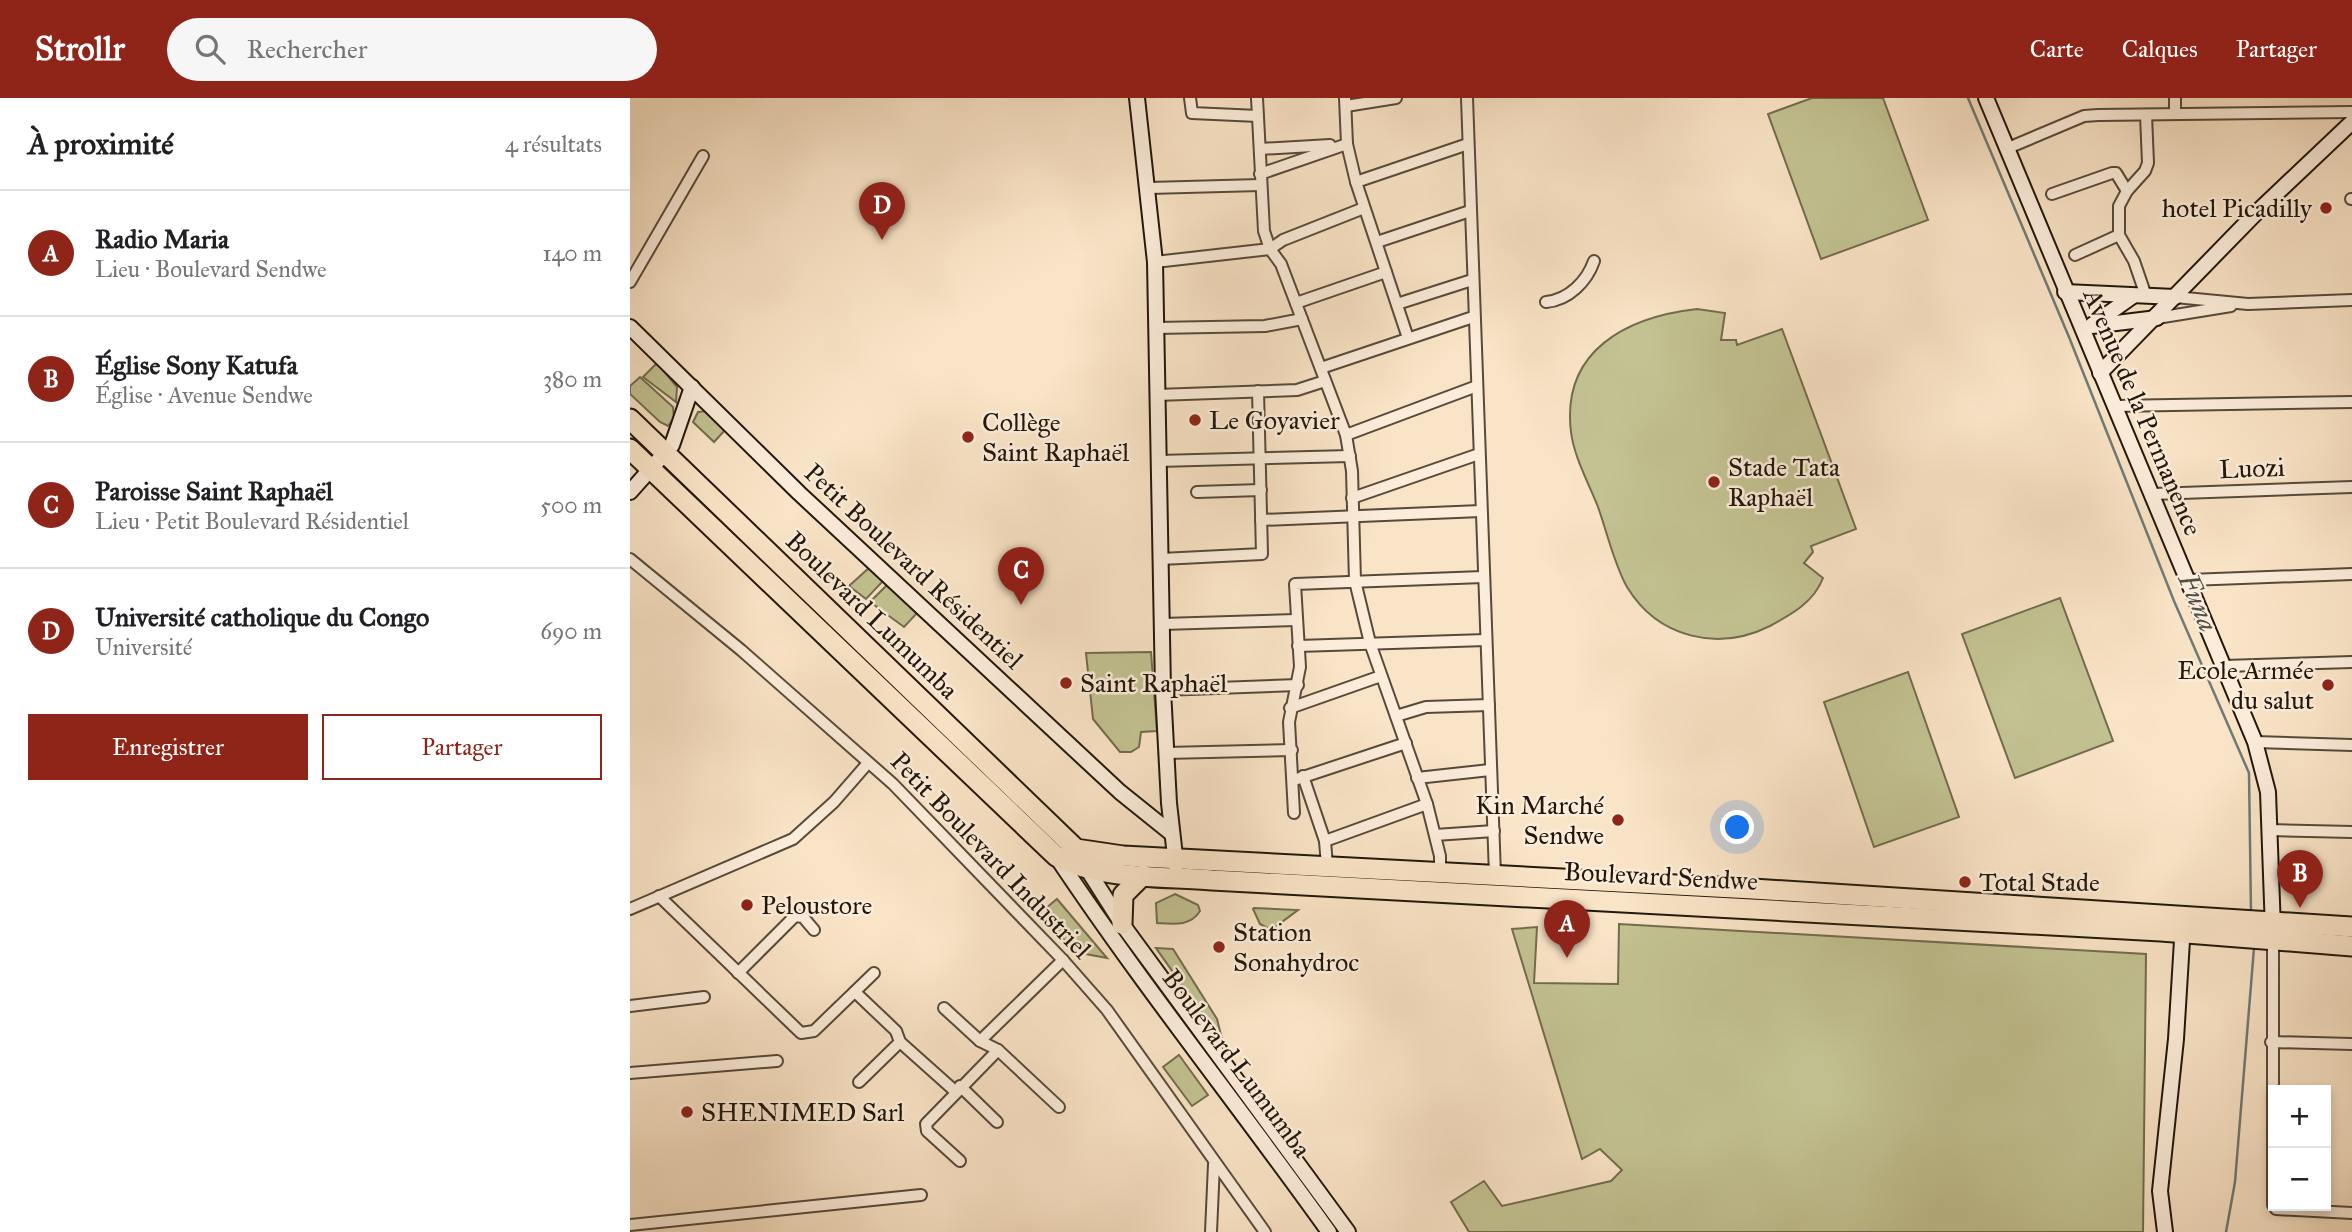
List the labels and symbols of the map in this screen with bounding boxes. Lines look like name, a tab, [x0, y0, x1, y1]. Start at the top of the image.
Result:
pin: D	[859, 182, 905, 240]
place label: hotel Picadilly	[2162, 192, 2313, 224]
marker: hotel Picadilly	[2318, 200, 2334, 216]
street label: Avenue de la Permanence	[2076, 283, 2210, 540]
place label: Le Goyavier	[1209, 404, 1340, 436]
place label: Collège Saint Raphaël	[982, 406, 1129, 468]
marker: Le Goyavier	[1187, 412, 1203, 428]
marker: Collège Saint Raphaël	[960, 429, 976, 445]
place label: Stade Tata Raphaël	[1728, 451, 1840, 513]
street label: Luozi	[2219, 451, 2285, 485]
street label: Petit Boulevard Résidentiel	[798, 456, 1030, 676]
marker: Stade Tata Raphaël	[1706, 474, 1722, 490]
street label: Boulevard Lumumba	[779, 524, 965, 706]
pin: C	[998, 547, 1044, 605]
water label: Funa	[2170, 567, 2226, 637]
place label: Ecole Armée du salut	[2177, 654, 2314, 716]
place label: Saint Raphaël	[1080, 667, 1227, 699]
marker: Saint Raphaël	[1058, 675, 1074, 691]
marker: Ecole Armée du salut	[2320, 677, 2336, 693]
street label: Petit Boulevard Industriel	[884, 745, 1098, 965]
place label: Kin Marché Sendwe	[1475, 789, 1604, 851]
your location	[1720, 810, 1754, 844]
marker: Kin Marché Sendwe	[1610, 812, 1626, 828]
pin: B	[2277, 850, 2323, 908]
street label: Boulevard Sendwe	[1563, 855, 1759, 897]
place label: Total Stade	[1979, 866, 2100, 898]
marker: Total Stade	[1957, 874, 1973, 890]
place label: Peloustore	[761, 889, 873, 921]
marker: Peloustore	[739, 897, 755, 913]
pin: A	[1544, 900, 1590, 958]
place label: Station Sonahydroc	[1233, 916, 1359, 978]
marker: Station Sonahydroc	[1211, 939, 1227, 955]
street label: Boulevard Lumumba	[1156, 962, 1318, 1164]
place label: SHENIMED Sarl	[701, 1096, 904, 1128]
marker: SHENIMED Sarl	[679, 1104, 695, 1120]

